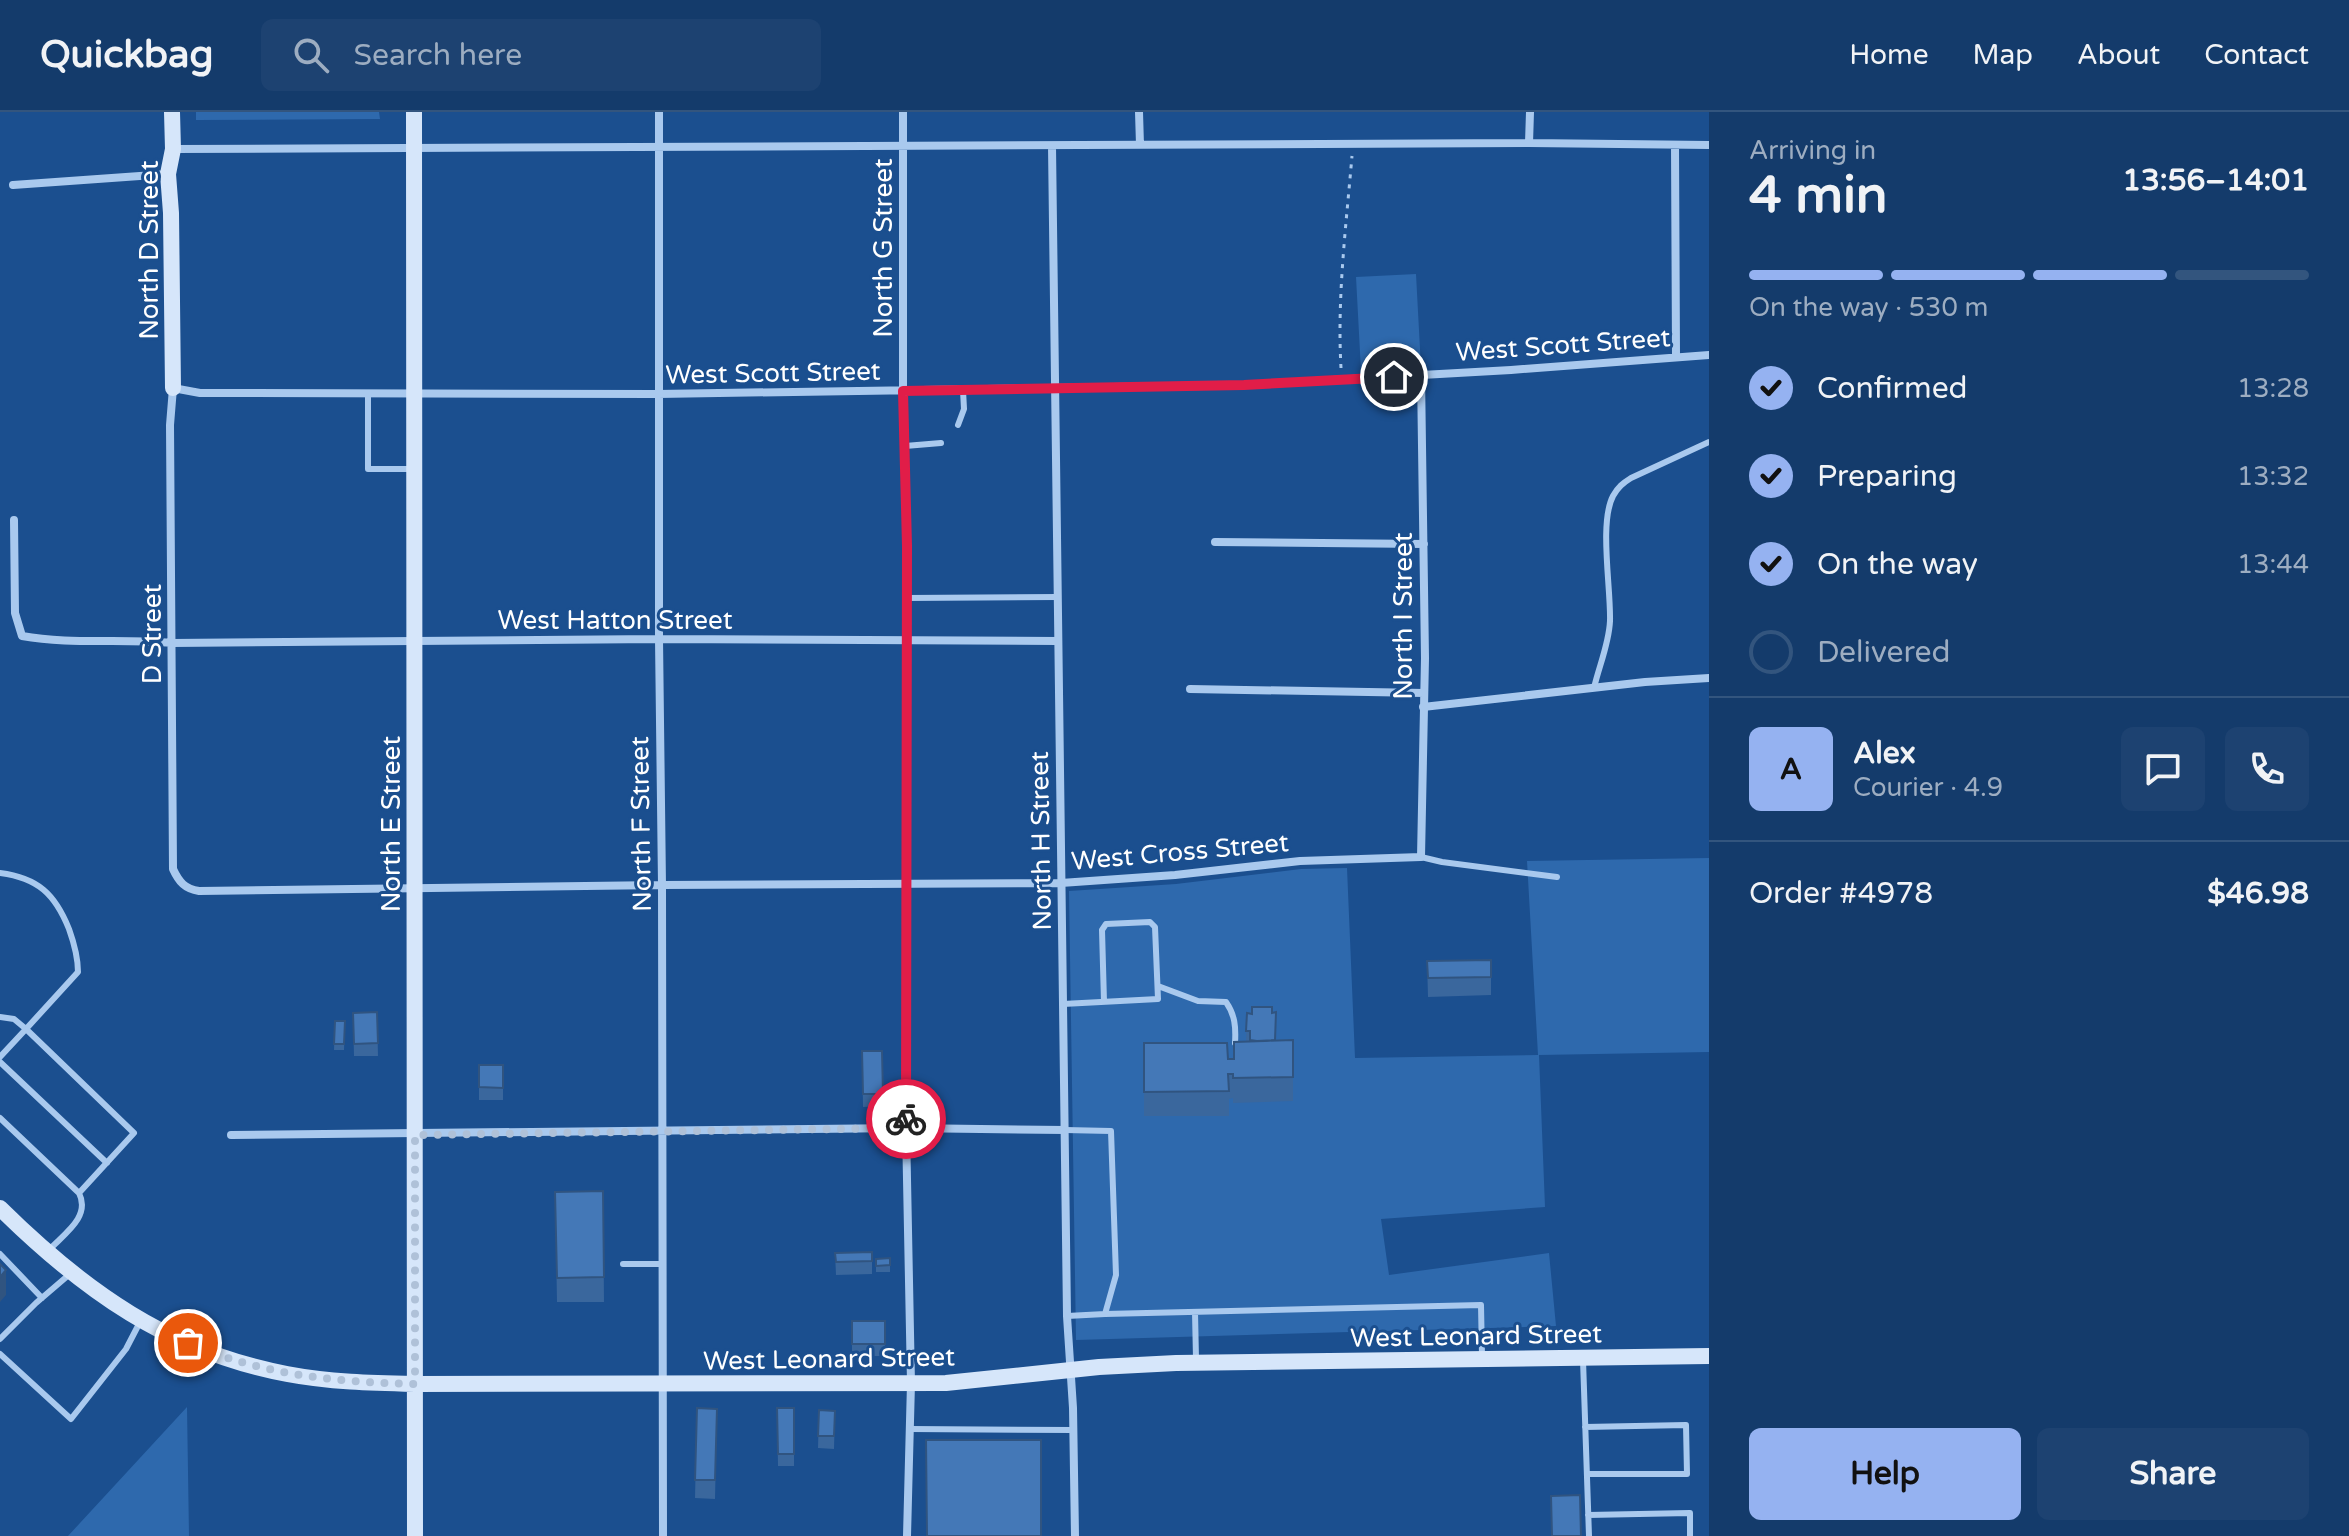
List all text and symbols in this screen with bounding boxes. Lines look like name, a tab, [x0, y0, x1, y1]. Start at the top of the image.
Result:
search box	[261, 19, 821, 91]
text: Quickbag	[40, 32, 213, 78]
icon: search	[289, 33, 333, 77]
text: Search here	[353, 37, 522, 74]
text: Home	[1849, 38, 1929, 72]
text: Map	[1973, 38, 2033, 72]
text: About	[2077, 38, 2160, 72]
text: Contact	[2204, 38, 2309, 72]
text: Arriving in	[1749, 135, 1876, 166]
street label: North G Street	[868, 158, 899, 338]
street label: North D Street	[134, 160, 165, 340]
text: 13:56–14:01	[2122, 162, 2309, 199]
text: 4 min	[1749, 164, 1888, 227]
text: On the way · 530 m	[1749, 292, 1988, 323]
street label: West Scott Street	[1455, 322, 1672, 368]
pin	[1360, 343, 1428, 411]
icon: home	[1372, 355, 1416, 399]
street label: West Scott Street	[665, 356, 881, 390]
icon: check	[1749, 366, 1793, 410]
text: Confirmed	[1817, 370, 1968, 407]
text: 13:28	[2237, 373, 2309, 404]
icon: check	[1749, 454, 1793, 498]
text: Preparing	[1817, 458, 1957, 495]
text: 13:32	[2237, 461, 2309, 492]
street label: North I Street	[1388, 532, 1419, 700]
icon: check	[1749, 542, 1793, 586]
text: On the way	[1817, 546, 1978, 583]
text: 13:44	[2237, 549, 2309, 580]
street label: D Street	[137, 584, 168, 684]
street label: West Hatton Street	[497, 605, 733, 636]
text: Delivered	[1817, 634, 1951, 671]
button: chat	[2121, 727, 2205, 811]
button: phone	[2225, 727, 2309, 811]
text: Alex	[1853, 735, 1916, 772]
street label: North E Street	[376, 736, 407, 912]
street label: North F Street	[624, 736, 658, 912]
street label: North H Street	[1024, 751, 1058, 931]
text: A	[1780, 751, 1802, 788]
text: Courier · 4.9	[1853, 772, 2003, 803]
street label: West Cross Street	[1070, 827, 1290, 877]
text: Order #4978	[1749, 875, 1933, 912]
text: $46.98	[2207, 875, 2309, 912]
courier	[866, 1079, 946, 1159]
icon: bike	[884, 1097, 928, 1141]
pin	[154, 1309, 222, 1377]
street label: West Leonard Street	[1350, 1318, 1602, 1354]
icon: bag	[166, 1321, 210, 1365]
street label: West Leonard Street	[703, 1341, 955, 1377]
button: Help	[1749, 1428, 2021, 1520]
button: Share	[2037, 1428, 2309, 1520]

